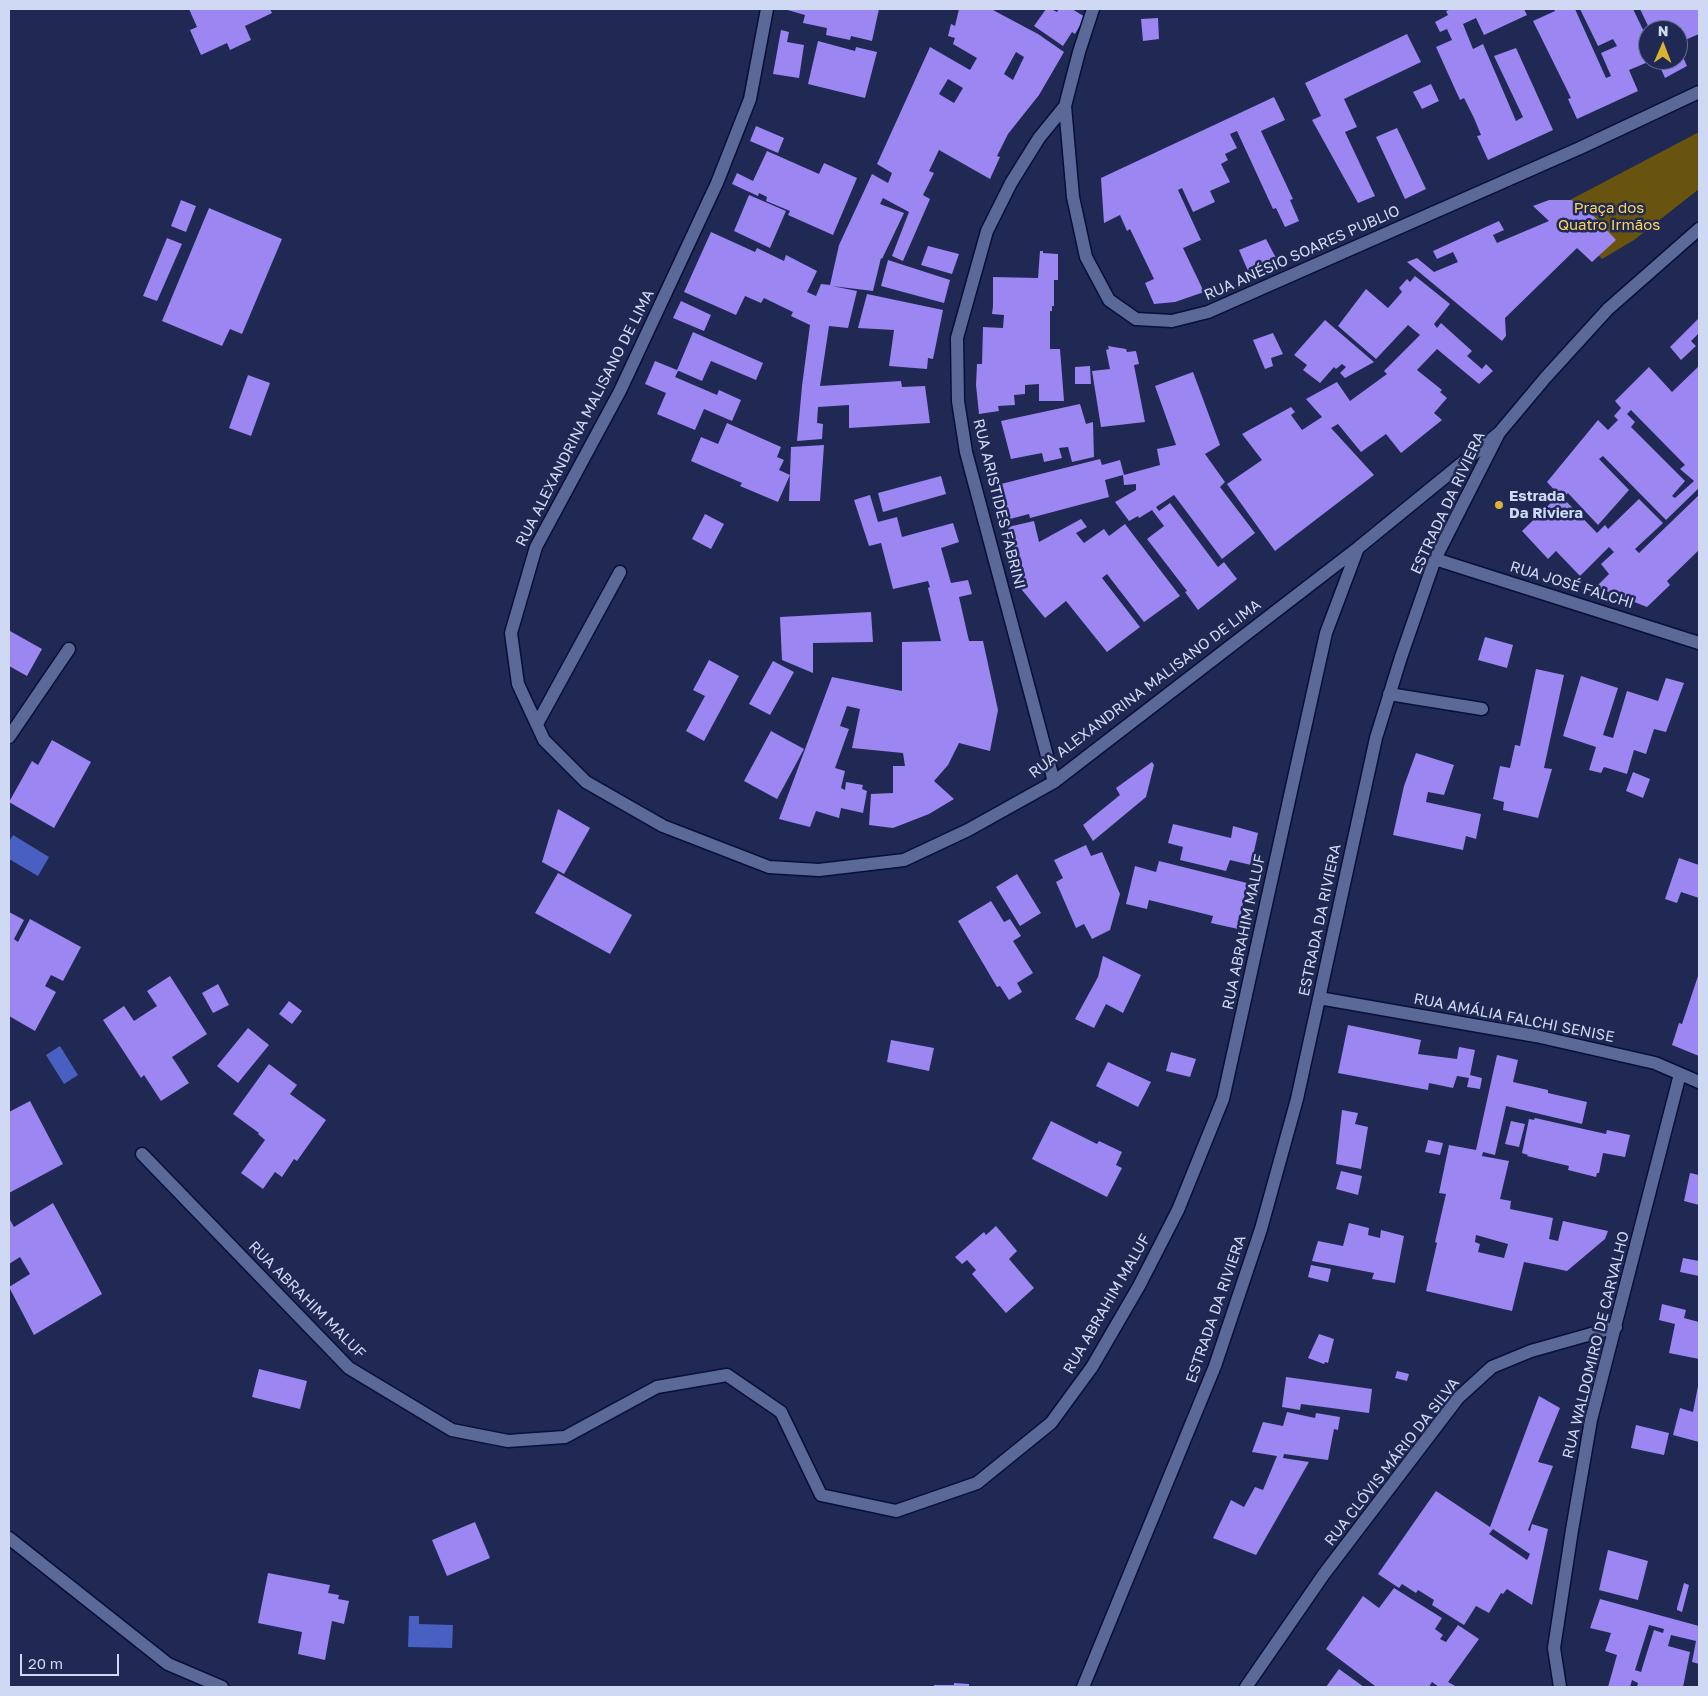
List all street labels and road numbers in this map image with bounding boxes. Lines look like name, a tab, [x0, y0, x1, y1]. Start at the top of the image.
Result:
street label: RUA ANÉSIO SOARES PUBLIO	[1201, 202, 1403, 304]
street label: RUA ALEXANDRINA MALISANO DE LIMA	[512, 287, 658, 549]
street label: RUA ARISTIDES FABRINI	[969, 417, 1029, 591]
street label: ESTRADA DA RIVIERA	[1407, 429, 1489, 577]
street label: RUA JOSÉ FALCHI	[1508, 558, 1636, 612]
street label: RUA ALEXANDRINA MALISANO DE LIMA	[1025, 596, 1265, 782]
street label: ESTRADA DA RIVIERA	[1295, 842, 1345, 998]
street label: RUA ABRAHIM MALUF	[1219, 853, 1269, 1011]
street label: RUA AMÁLIA FALCHI SENISE	[1412, 990, 1616, 1046]
street label: RUA WALDOMIRO DE CARVALHO	[1559, 1229, 1633, 1461]
street label: RUA ABRAHIM MALUF	[1060, 1231, 1154, 1377]
street label: ESTRADA DA RIVIERA	[1182, 1233, 1250, 1385]
street label: RUA ABRAHIM MALUF	[245, 1238, 369, 1362]
street label: RUA CLÓVIS MÁRIO DA SILVA	[1321, 1374, 1463, 1550]

